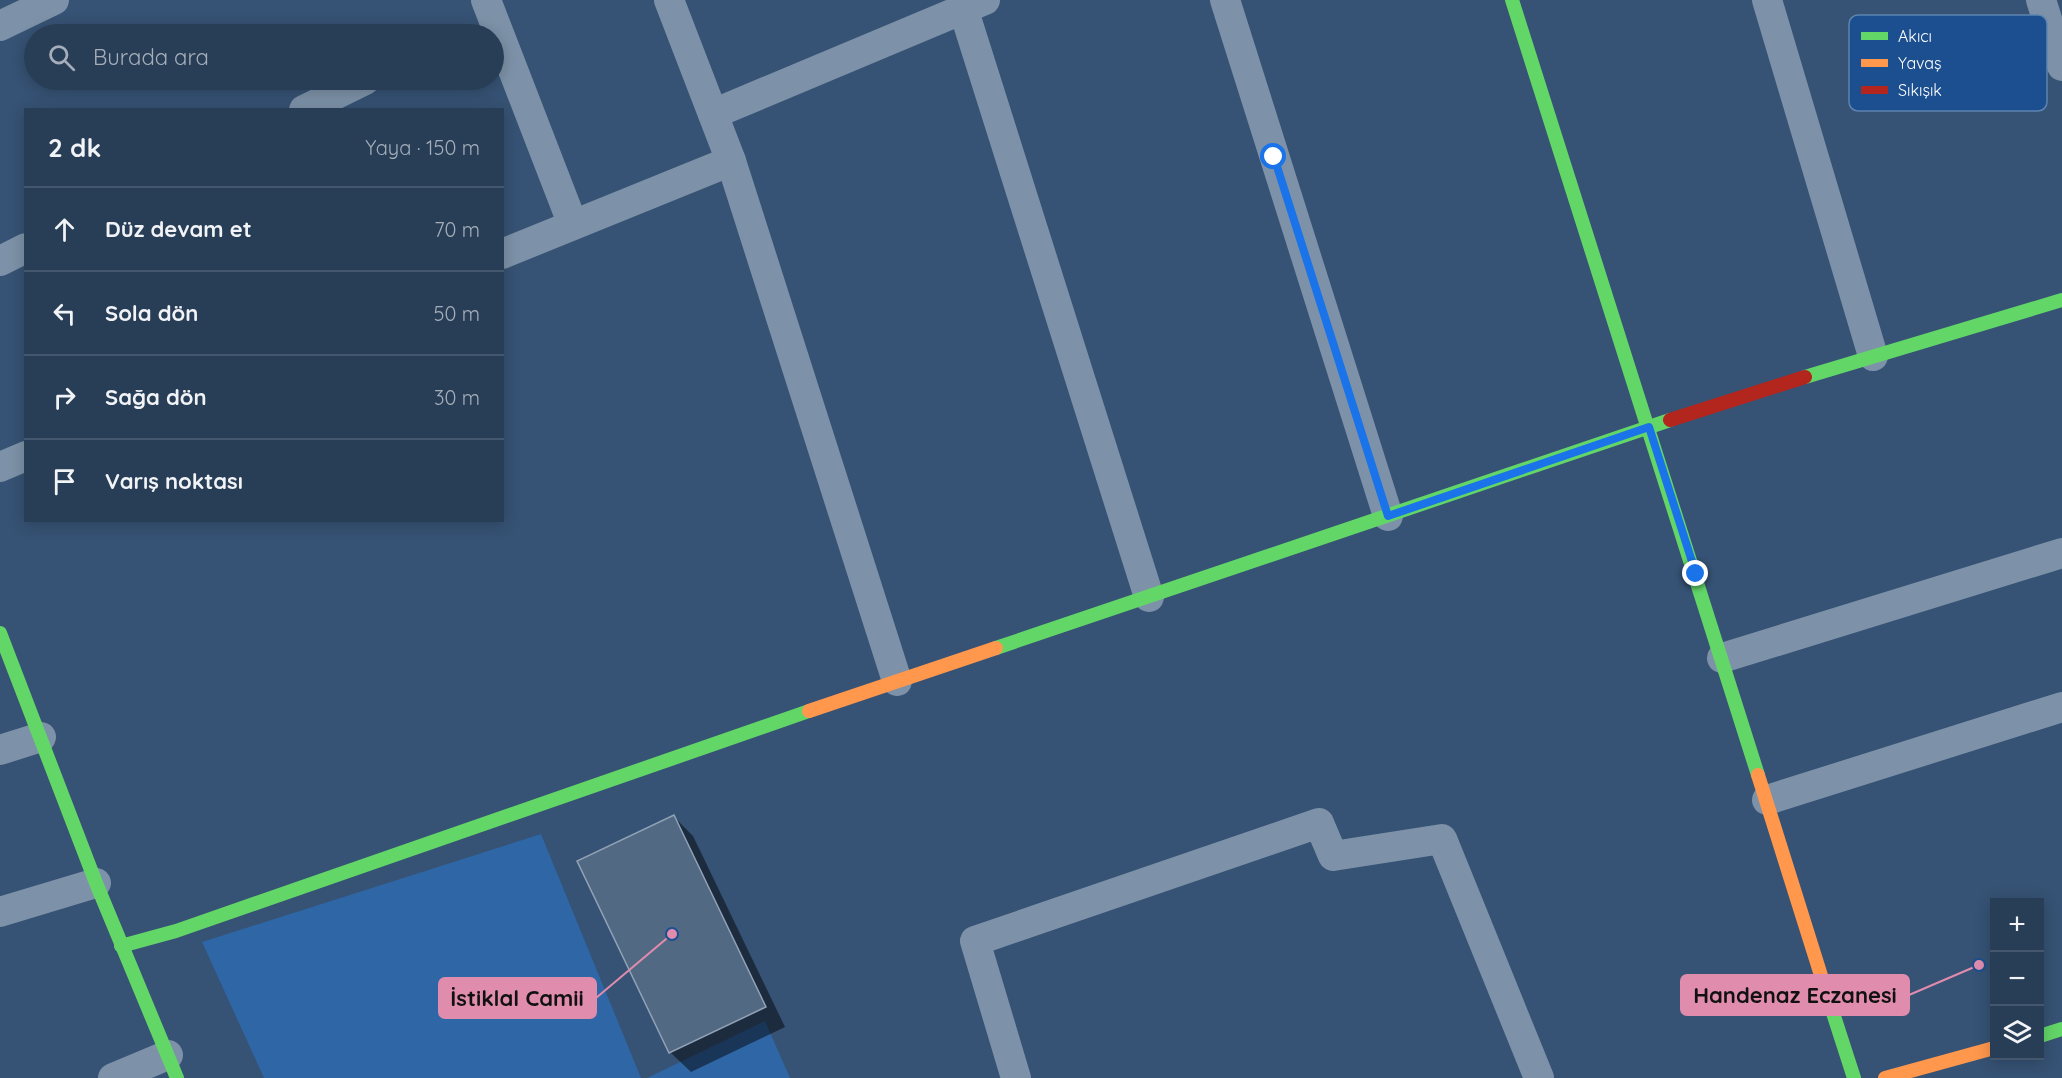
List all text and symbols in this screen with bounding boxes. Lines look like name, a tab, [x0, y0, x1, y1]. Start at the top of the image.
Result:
legend	[1849, 15, 2047, 111]
search box	[24, 24, 504, 90]
text: Akıcı	[1898, 26, 1932, 46]
icon: search	[45, 41, 78, 74]
text: Burada ara	[93, 43, 209, 71]
text: Yavaş	[1898, 53, 1942, 73]
text: Sıkışık	[1898, 80, 1942, 100]
text: 2 dk	[48, 131, 101, 164]
text: Yaya · 150 m	[365, 135, 480, 160]
route start	[1260, 143, 1286, 169]
icon: ahead	[48, 213, 81, 246]
text: Düz devam et	[105, 215, 252, 243]
text: 70 m	[434, 217, 480, 242]
icon: left	[48, 297, 81, 330]
text: Sola dön	[105, 299, 198, 327]
text: 50 m	[434, 301, 480, 326]
icon: right	[48, 381, 81, 414]
text: Sağa dön	[105, 383, 207, 411]
text: 30 m	[434, 385, 480, 410]
icon: arrive	[48, 465, 81, 498]
text: Varış noktası	[105, 467, 243, 495]
route end	[1682, 560, 1708, 586]
map controls	[1990, 898, 2044, 1060]
button: +	[1990, 898, 2044, 952]
button: −	[1990, 952, 2044, 1006]
callout: Handenaz Eczanesi	[1681, 975, 1909, 1015]
callout: İstiklal Camii	[439, 978, 596, 1018]
text: Handenaz Eczanesi	[1693, 981, 1897, 1009]
text: İstiklal Camii	[450, 984, 584, 1012]
button: layers	[1990, 1006, 2044, 1060]

